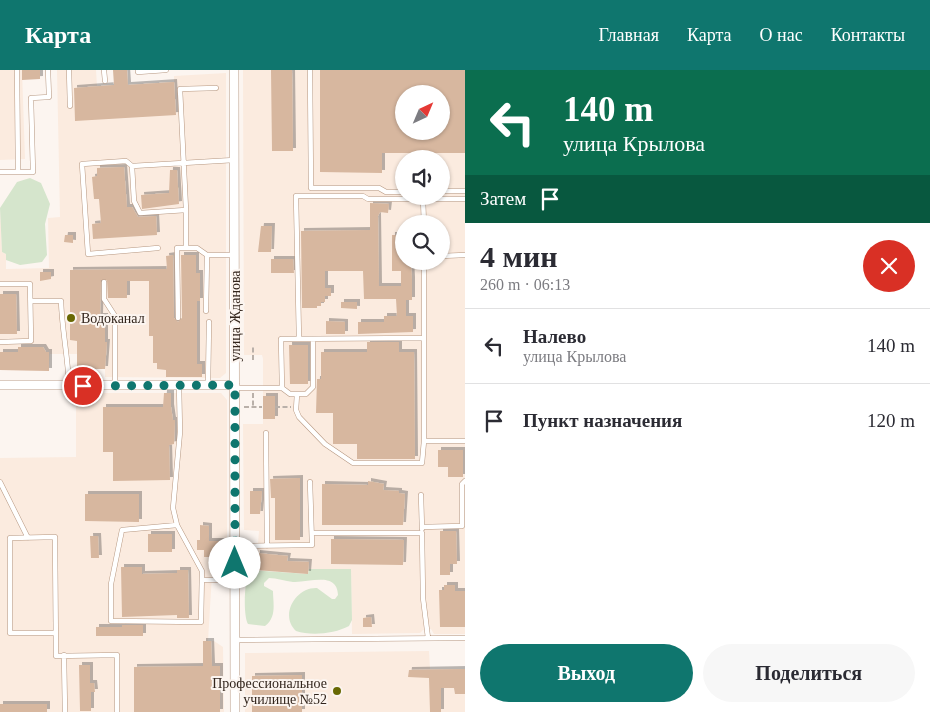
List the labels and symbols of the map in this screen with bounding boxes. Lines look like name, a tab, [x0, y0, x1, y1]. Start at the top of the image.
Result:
north arrow	[395, 85, 450, 140]
street label: улица Жданова	[228, 270, 243, 362]
place label: Водоканал	[81, 311, 145, 326]
marker: Водоканал	[65, 312, 77, 324]
pin	[62, 365, 104, 407]
position arrow	[208, 536, 260, 588]
place label: Профессиональное училище №52	[212, 676, 327, 707]
marker: Профессиональное училище №52	[331, 685, 343, 697]

